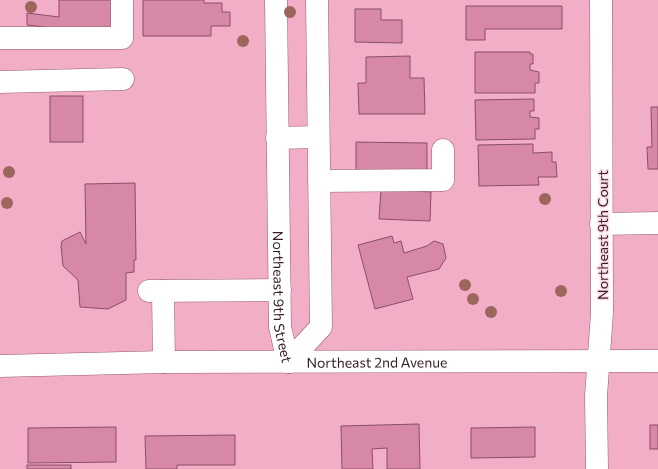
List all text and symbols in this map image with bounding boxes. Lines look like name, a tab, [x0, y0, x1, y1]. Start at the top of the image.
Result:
street label: Northeast 9th Court	[594, 170, 611, 300]
street label: Northeast 9th Street	[270, 231, 296, 364]
street label: Northeast 2nd Avenue	[306, 353, 448, 370]

